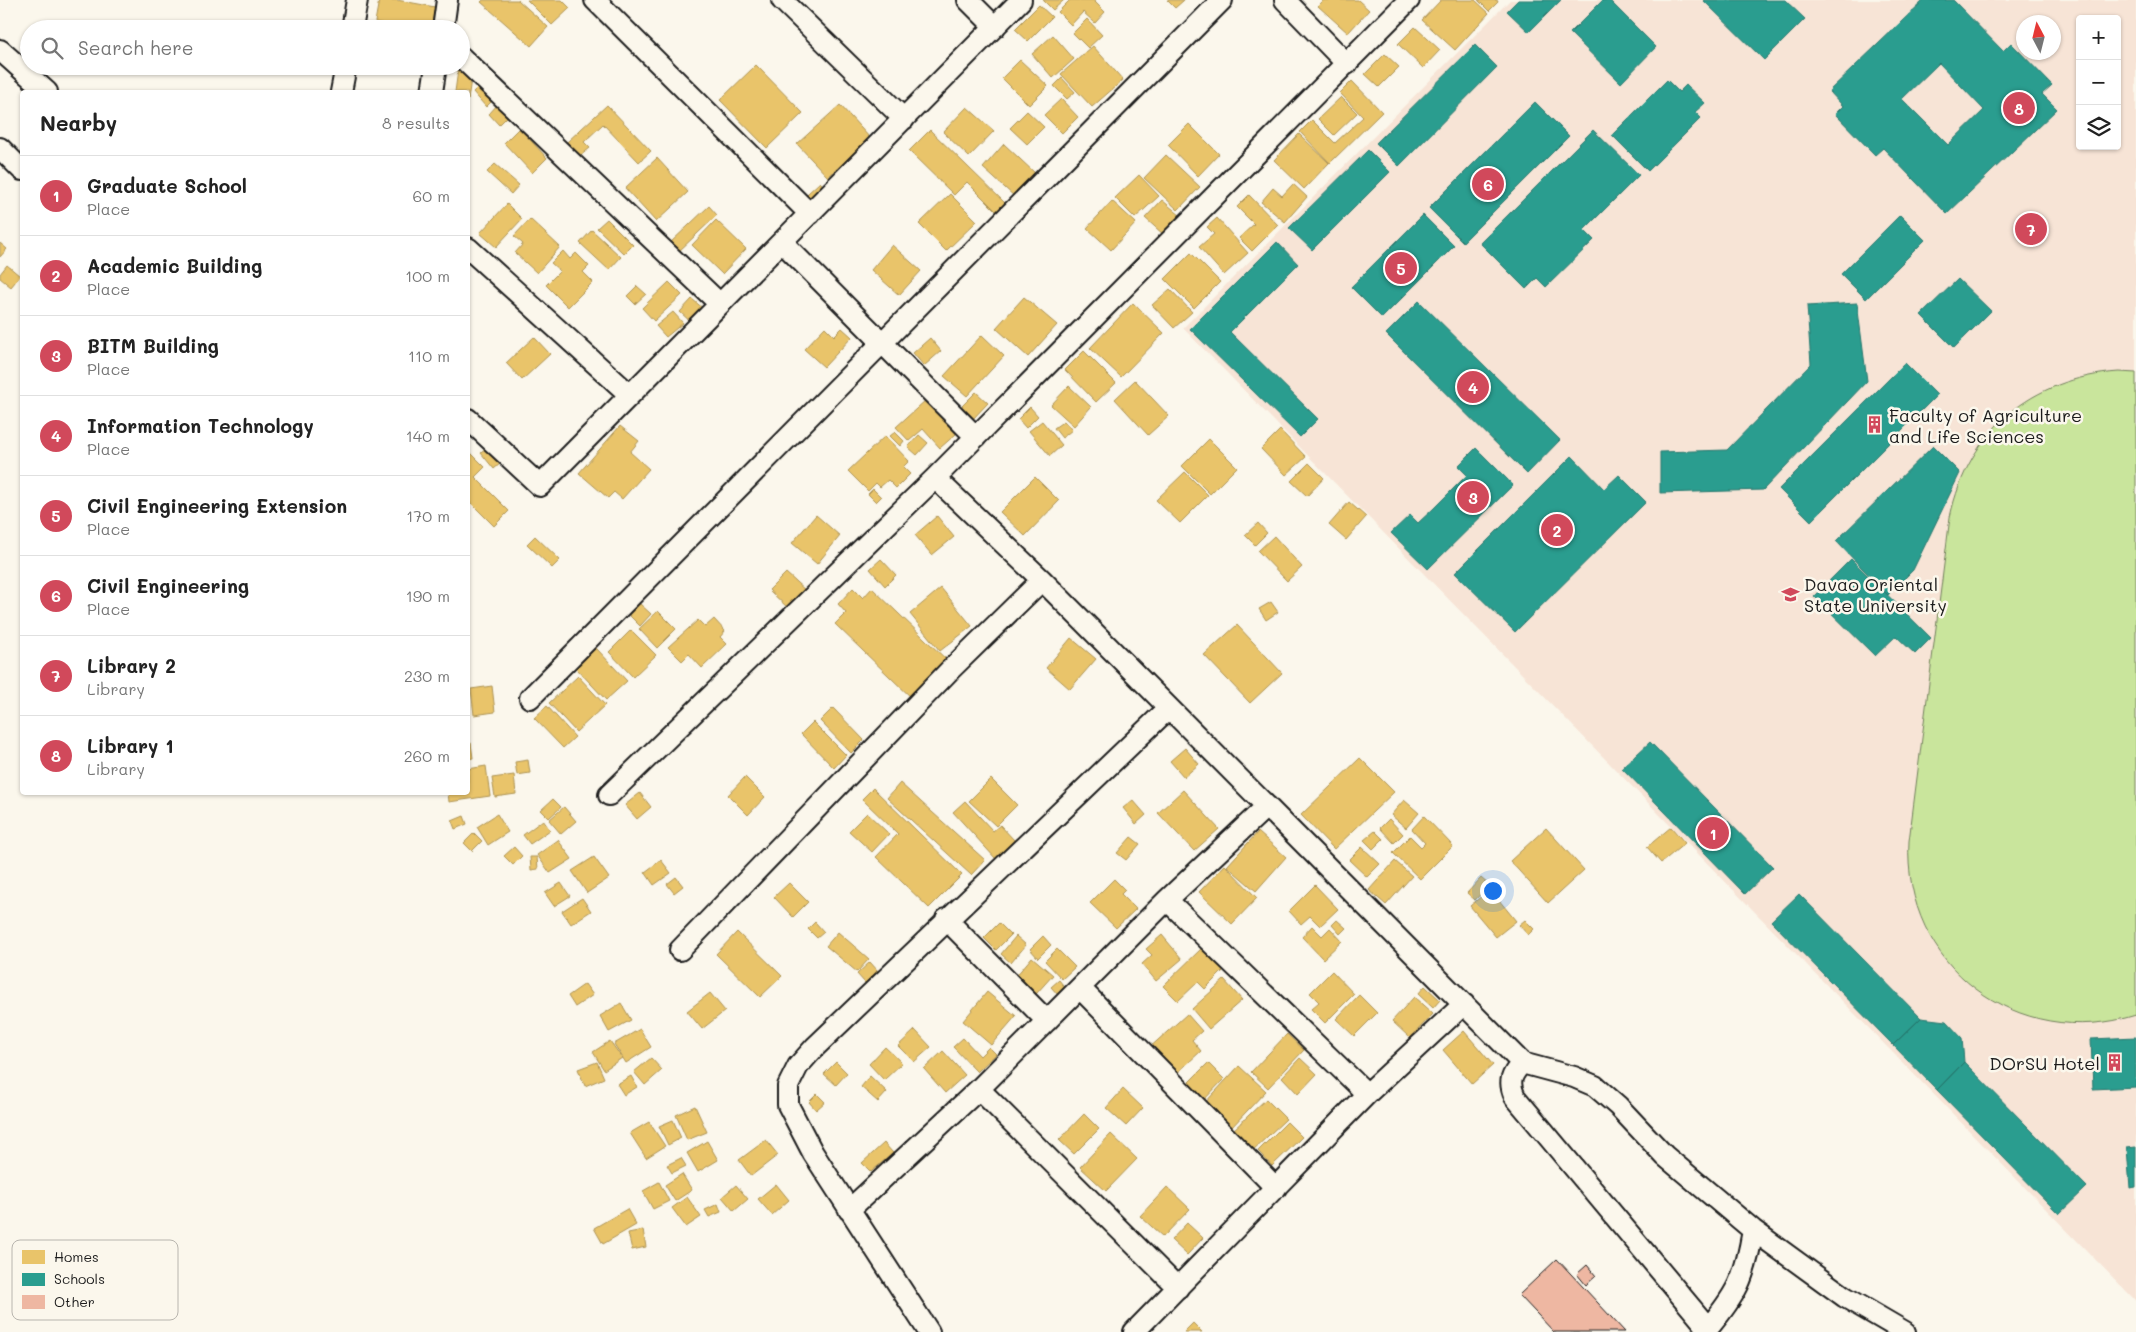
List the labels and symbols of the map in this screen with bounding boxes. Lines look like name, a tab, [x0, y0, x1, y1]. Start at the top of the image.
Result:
north arrow	[2016, 15, 2061, 60]
pin: 8	[2003, 89, 2035, 127]
pin: 6	[1472, 165, 1504, 203]
pin: 7	[2015, 210, 2047, 248]
pin: 5	[1385, 249, 1417, 287]
pin: 4	[1457, 368, 1489, 406]
place label: Faculty of Agriculture and Life Sciences	[1889, 403, 2082, 448]
building icon: Faculty of Agriculture and Life Sciences	[1865, 415, 1885, 435]
pin: 3	[1457, 478, 1489, 516]
pin: 2	[1541, 511, 1573, 549]
place label: Davao Oriental State University	[1804, 572, 1947, 617]
school or university icon: Davao Oriental State University	[1780, 584, 1800, 604]
pin: 1	[1697, 814, 1729, 852]
your location	[1480, 878, 1506, 904]
place label: DOrSU Hotel	[1989, 1051, 2100, 1075]
building icon: DOrSU Hotel	[2104, 1053, 2124, 1073]
legend	[12, 1240, 178, 1320]
text: Homes	[54, 1247, 99, 1266]
text: Schools	[54, 1269, 105, 1288]
text: Other	[54, 1292, 95, 1311]

